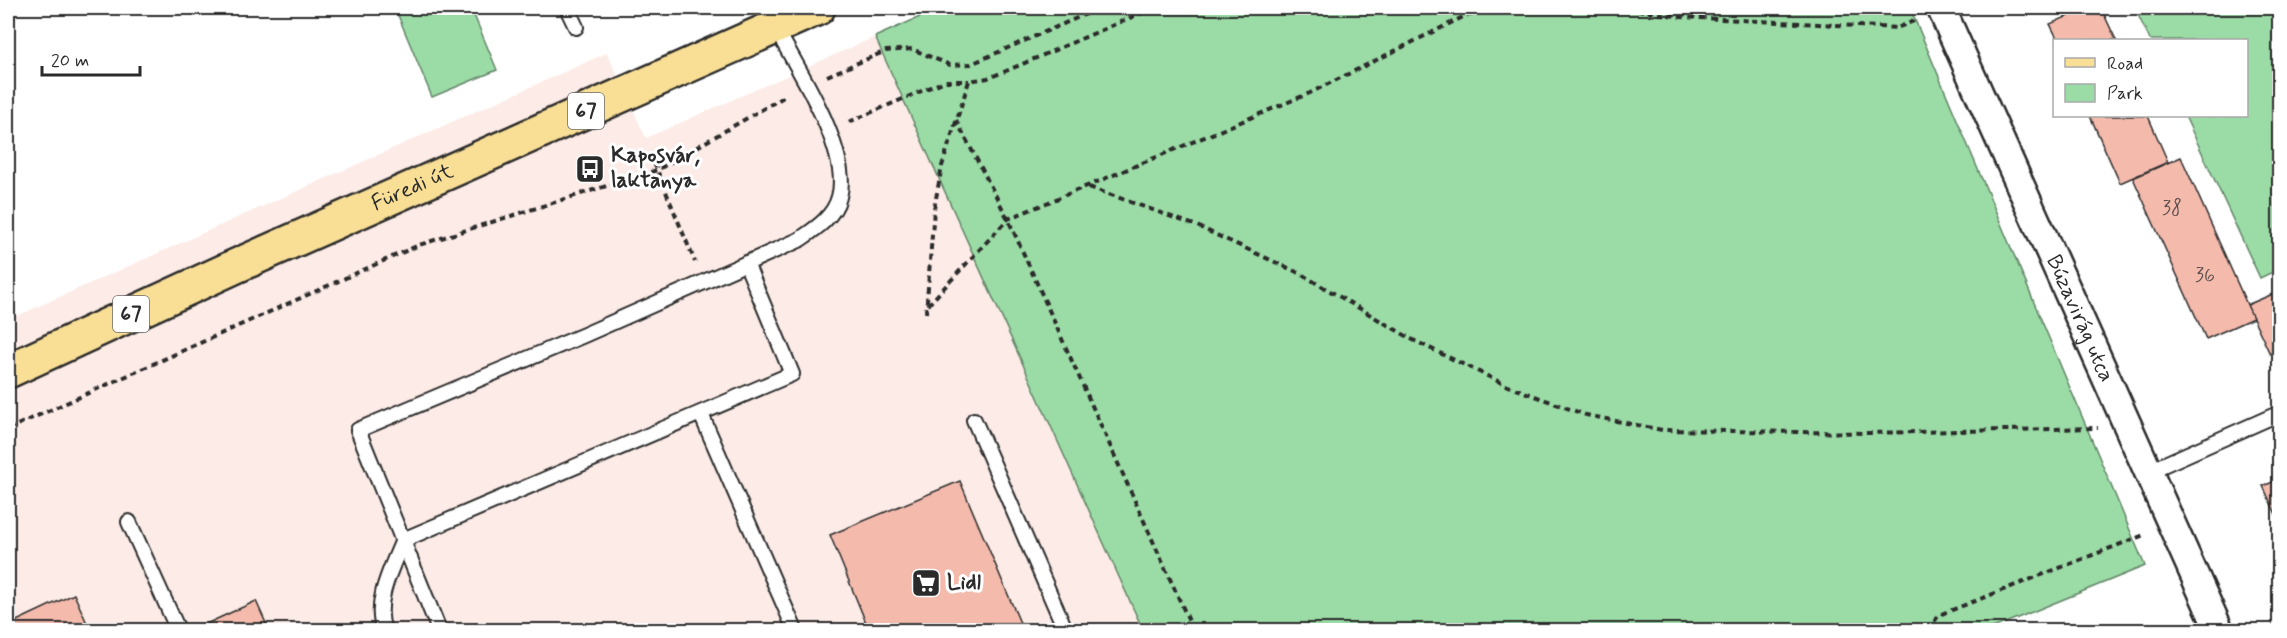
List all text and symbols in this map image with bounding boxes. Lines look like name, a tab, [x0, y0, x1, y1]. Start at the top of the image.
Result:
scale bar	[42, 39, 140, 77]
legend	[2053, 39, 2248, 117]
text: 20 m	[51, 49, 89, 73]
text: Road	[2107, 52, 2143, 76]
text: Park	[2107, 82, 2143, 106]
road number: 67	[568, 93, 604, 129]
place label: Kaposvár, laktanya	[611, 142, 700, 195]
bus stop icon: Kaposvár, laktanya	[574, 153, 606, 185]
street label: Füredi út	[367, 157, 458, 218]
house number: 38	[2162, 195, 2182, 222]
street label: Búzavirág utca	[2039, 251, 2120, 386]
house number: 36	[2195, 262, 2215, 289]
road number: 67	[113, 296, 149, 332]
supermarket icon: Lidl	[910, 567, 942, 599]
place label: Lidl	[947, 569, 982, 597]

